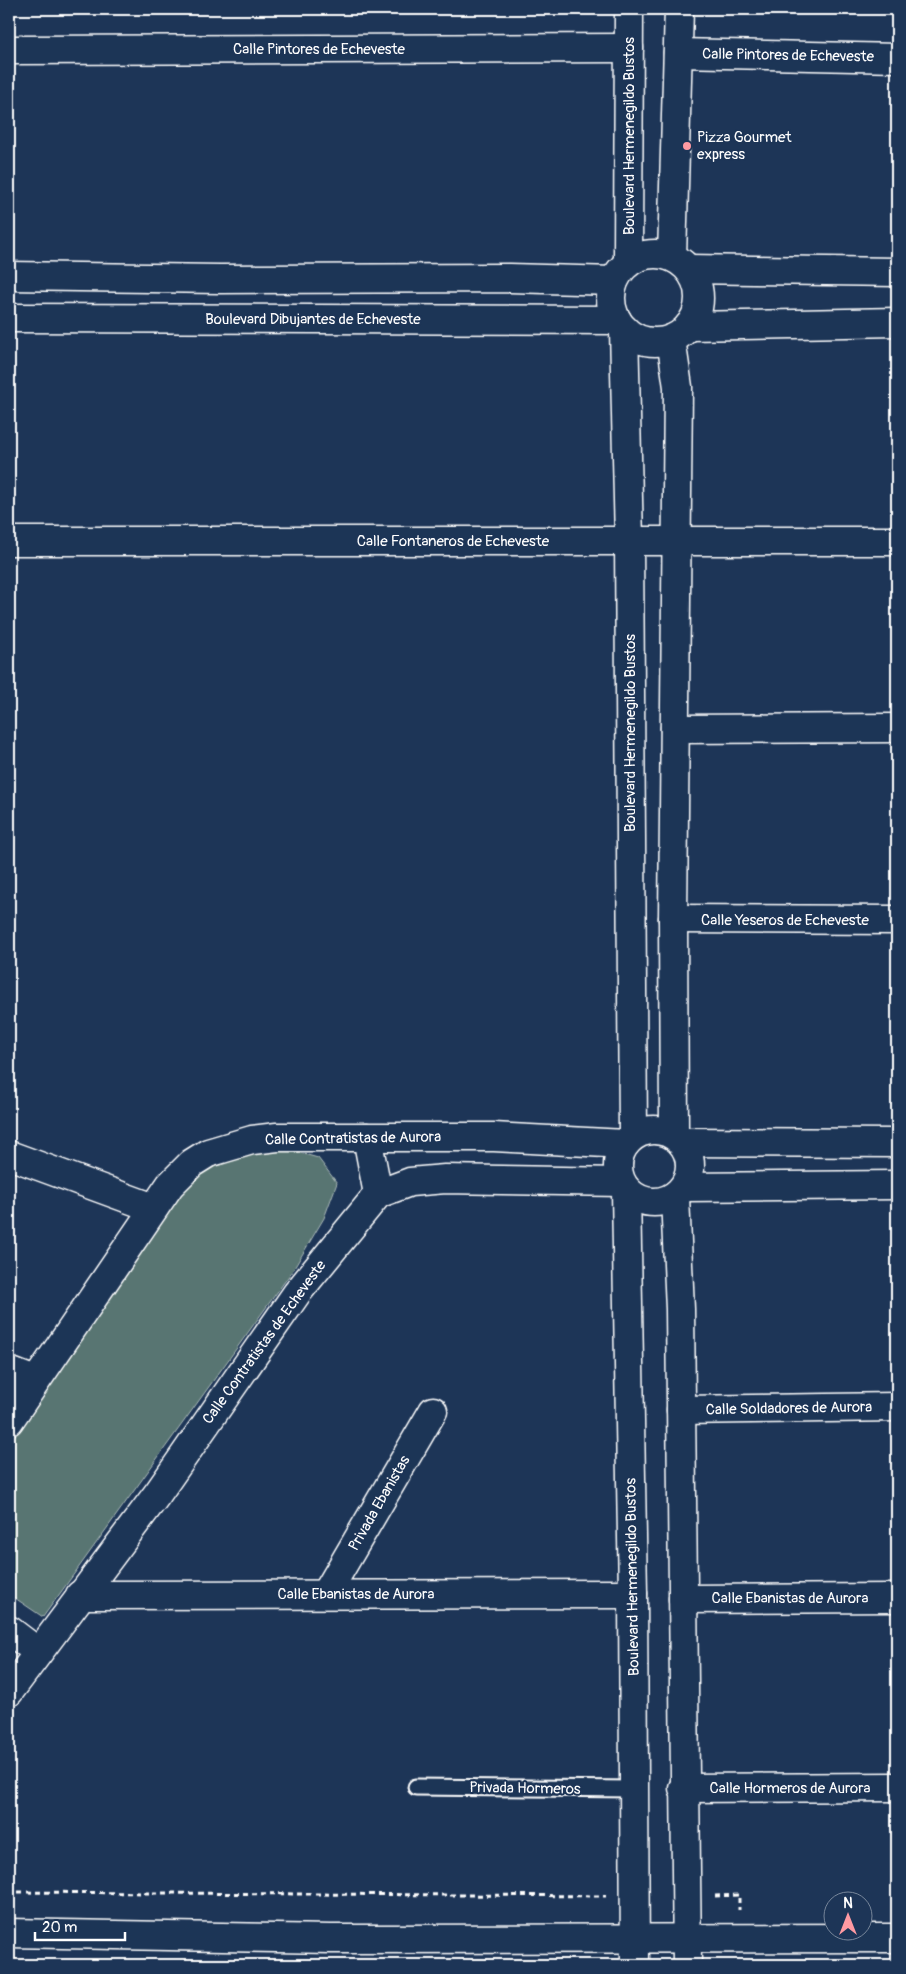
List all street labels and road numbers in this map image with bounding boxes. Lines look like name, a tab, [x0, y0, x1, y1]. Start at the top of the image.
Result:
street label: Boulevard Hermenegildo Bustos	[620, 37, 639, 235]
street label: Calle Pintores de Echeveste	[233, 40, 406, 59]
street label: Calle Pintores de Echeveste	[702, 45, 875, 67]
street label: Boulevard Dibujantes de Echeveste	[205, 310, 421, 329]
street label: Calle Fontaneros de Echeveste	[357, 532, 550, 551]
street label: Boulevard Hermenegildo Bustos	[621, 634, 640, 832]
street label: Calle Yeseros de Echeveste	[701, 911, 870, 930]
street label: Calle Contratistas de Aurora	[265, 1127, 441, 1150]
street label: Calle Contratistas de Echeveste	[198, 1256, 331, 1428]
street label: Calle Soldadores de Aurora	[706, 1398, 872, 1419]
street label: Privada Ebanistas	[344, 1452, 415, 1554]
street label: Boulevard Hermenegildo Bustos	[621, 1478, 644, 1676]
street label: Calle Ebanistas de Aurora	[278, 1585, 434, 1604]
street label: Calle Ebanistas de Aurora	[712, 1589, 868, 1608]
street label: Privada Hormeros	[469, 1778, 581, 1799]
street label: Calle Hormeros de Aurora	[710, 1779, 871, 1798]

